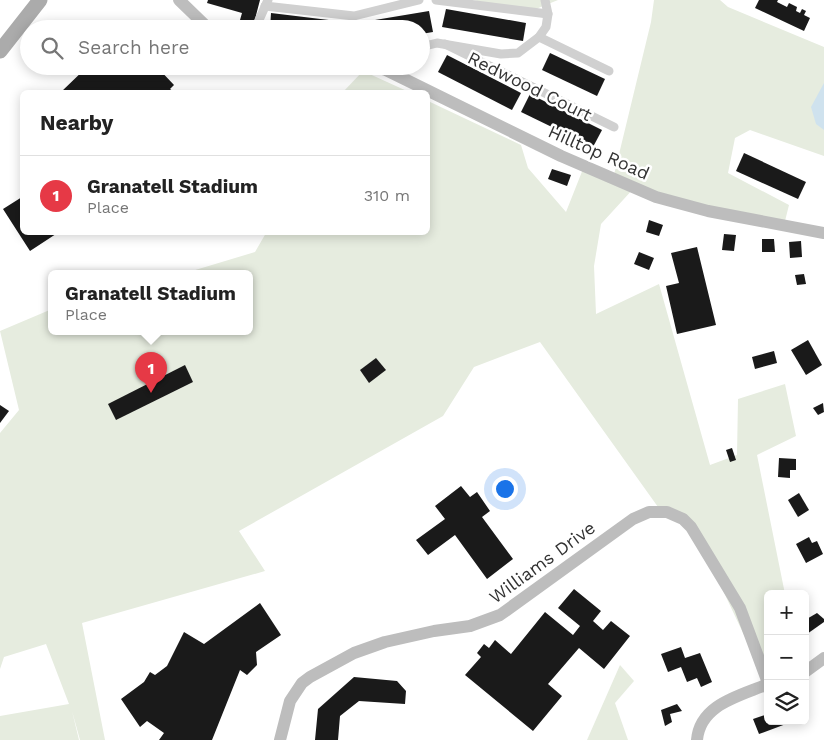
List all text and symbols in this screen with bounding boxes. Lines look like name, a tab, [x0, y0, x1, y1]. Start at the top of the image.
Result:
search box	[20, 20, 430, 75]
icon: search	[38, 34, 66, 62]
text: Search here	[78, 36, 189, 59]
street label: Redwood Court	[464, 47, 596, 125]
text: Nearby	[40, 110, 113, 135]
street label: Hilltop Road	[545, 120, 653, 184]
text: Granatell Stadium	[87, 175, 258, 198]
text: 1	[53, 186, 59, 205]
text: 310 m	[364, 186, 410, 205]
text: Place	[87, 198, 129, 217]
popup	[48, 270, 253, 335]
text: Granatell Stadium	[65, 282, 236, 305]
text: Place	[65, 305, 107, 324]
pin: 1	[135, 352, 167, 393]
your location	[492, 476, 518, 502]
street label: Williams Drive	[485, 517, 599, 607]
map controls	[764, 590, 809, 725]
button: +	[764, 590, 809, 635]
button: −	[764, 635, 809, 680]
button: layers	[764, 680, 809, 725]

